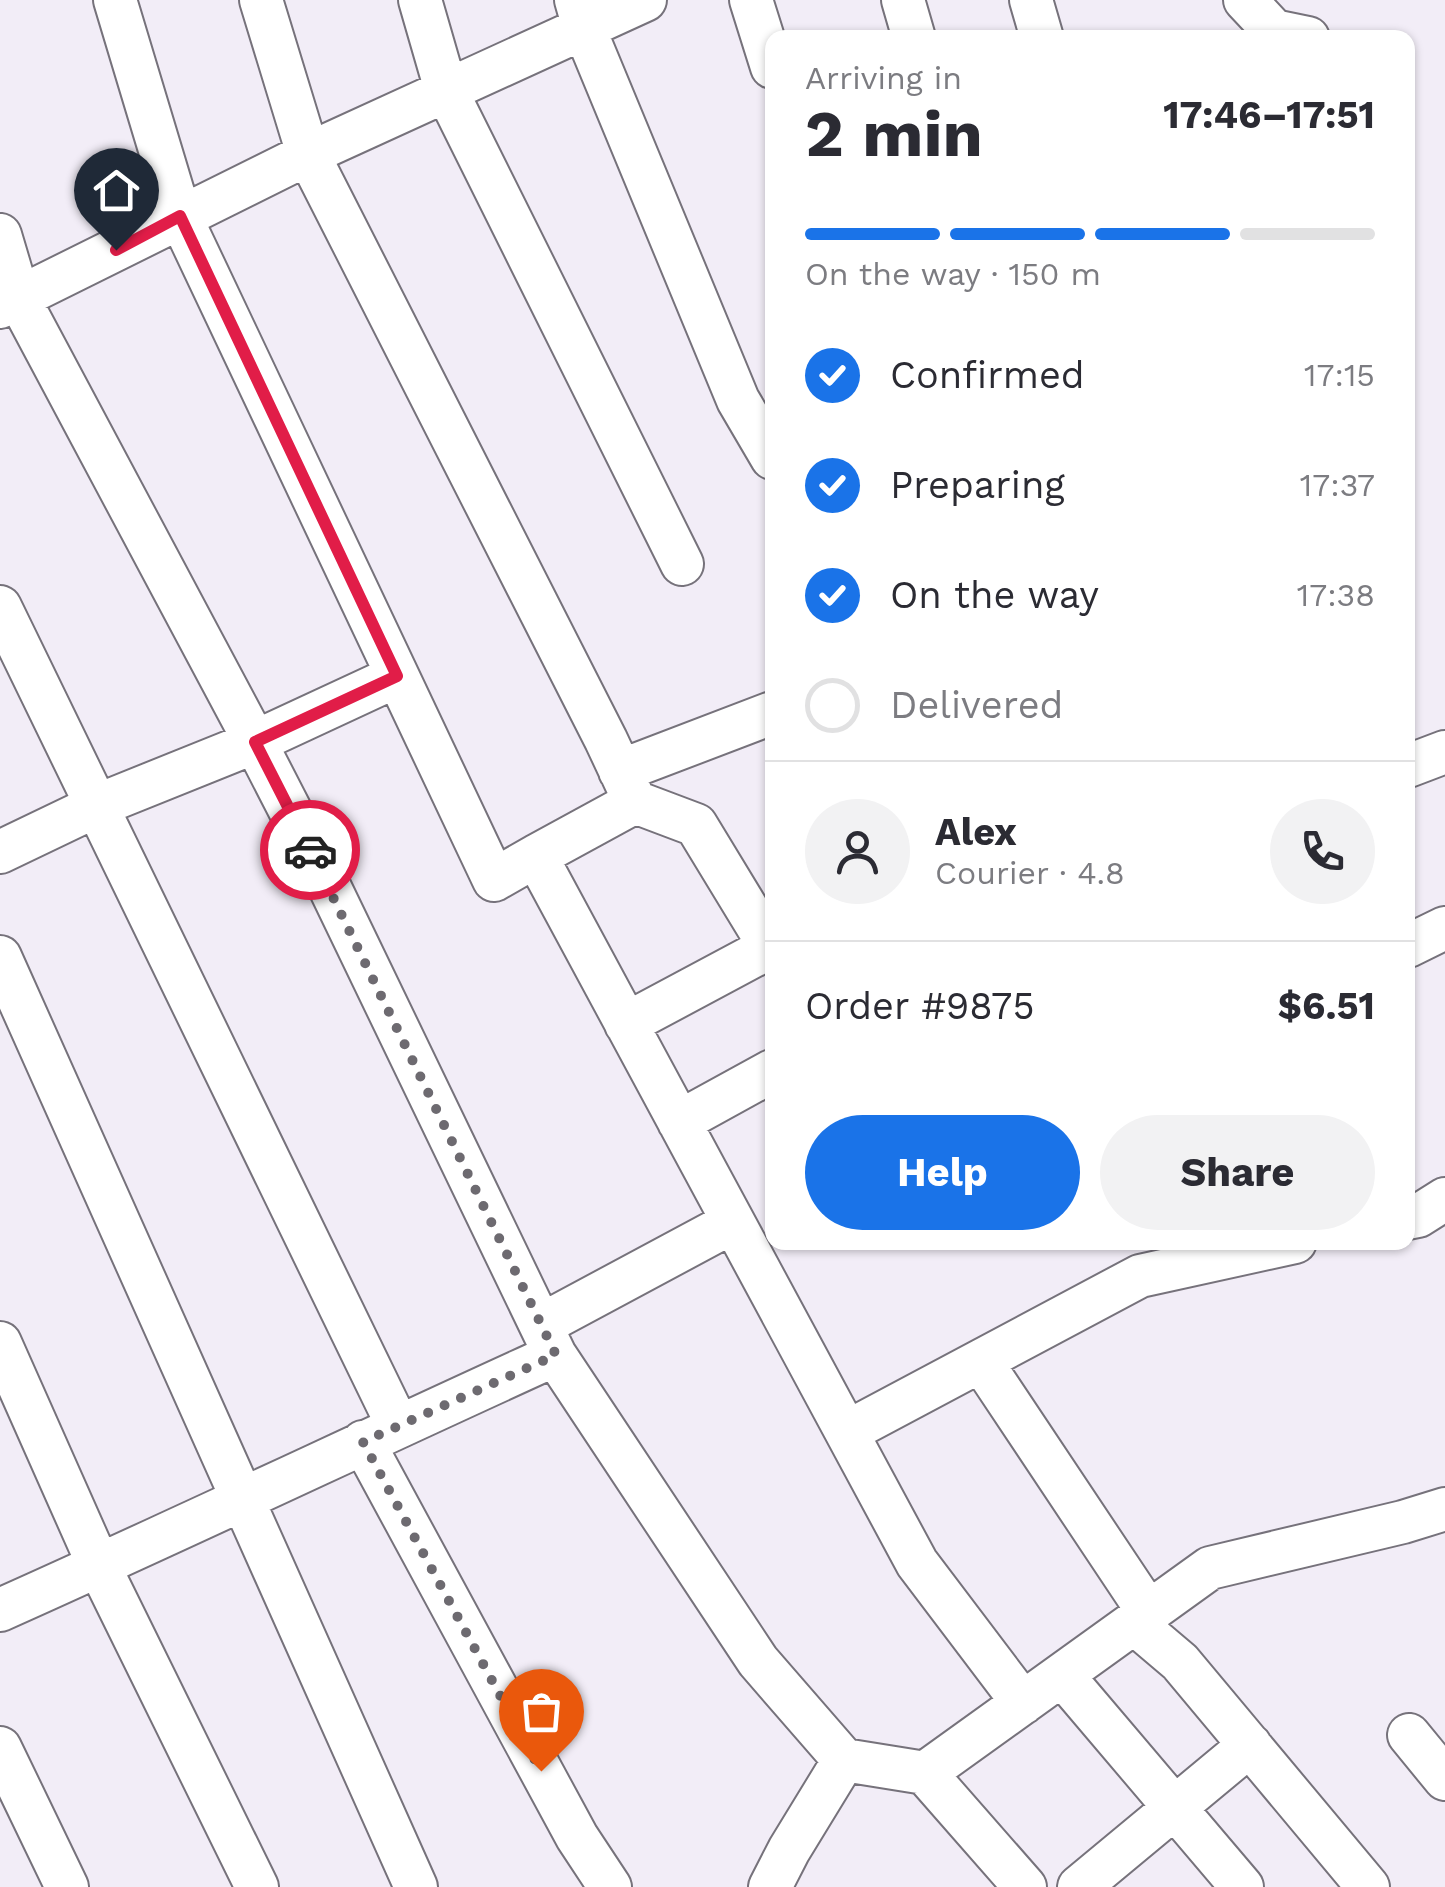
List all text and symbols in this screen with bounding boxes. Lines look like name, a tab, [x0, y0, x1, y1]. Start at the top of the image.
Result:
text: Arriving in	[805, 59, 962, 97]
text: 17:46–17:51	[1163, 93, 1375, 137]
text: 2 min	[805, 96, 983, 172]
pin	[74, 148, 159, 251]
icon: home	[89, 163, 144, 218]
text: On the way · 150 m	[805, 255, 1101, 293]
icon: check	[805, 348, 860, 403]
text: Confirmed	[890, 353, 1085, 397]
text: 17:15	[1304, 356, 1375, 394]
icon: check	[805, 458, 860, 513]
text: Preparing	[890, 463, 1065, 507]
text: 17:37	[1300, 466, 1375, 504]
icon: check	[805, 568, 860, 623]
text: On the way	[890, 573, 1099, 617]
text: 17:38	[1297, 576, 1375, 614]
text: Delivered	[890, 683, 1063, 727]
button: person	[805, 799, 910, 904]
button: phone	[1270, 799, 1375, 904]
courier	[260, 800, 360, 900]
text: Alex	[935, 810, 1017, 854]
icon: car	[283, 823, 338, 878]
text: Courier · 4.8	[935, 854, 1125, 892]
text: Order #9875	[805, 984, 1035, 1028]
text: $6.51	[1278, 984, 1375, 1028]
button: Help	[805, 1115, 1080, 1230]
button: Share	[1100, 1115, 1375, 1230]
pin	[499, 1669, 584, 1772]
icon: bag	[514, 1684, 569, 1739]

